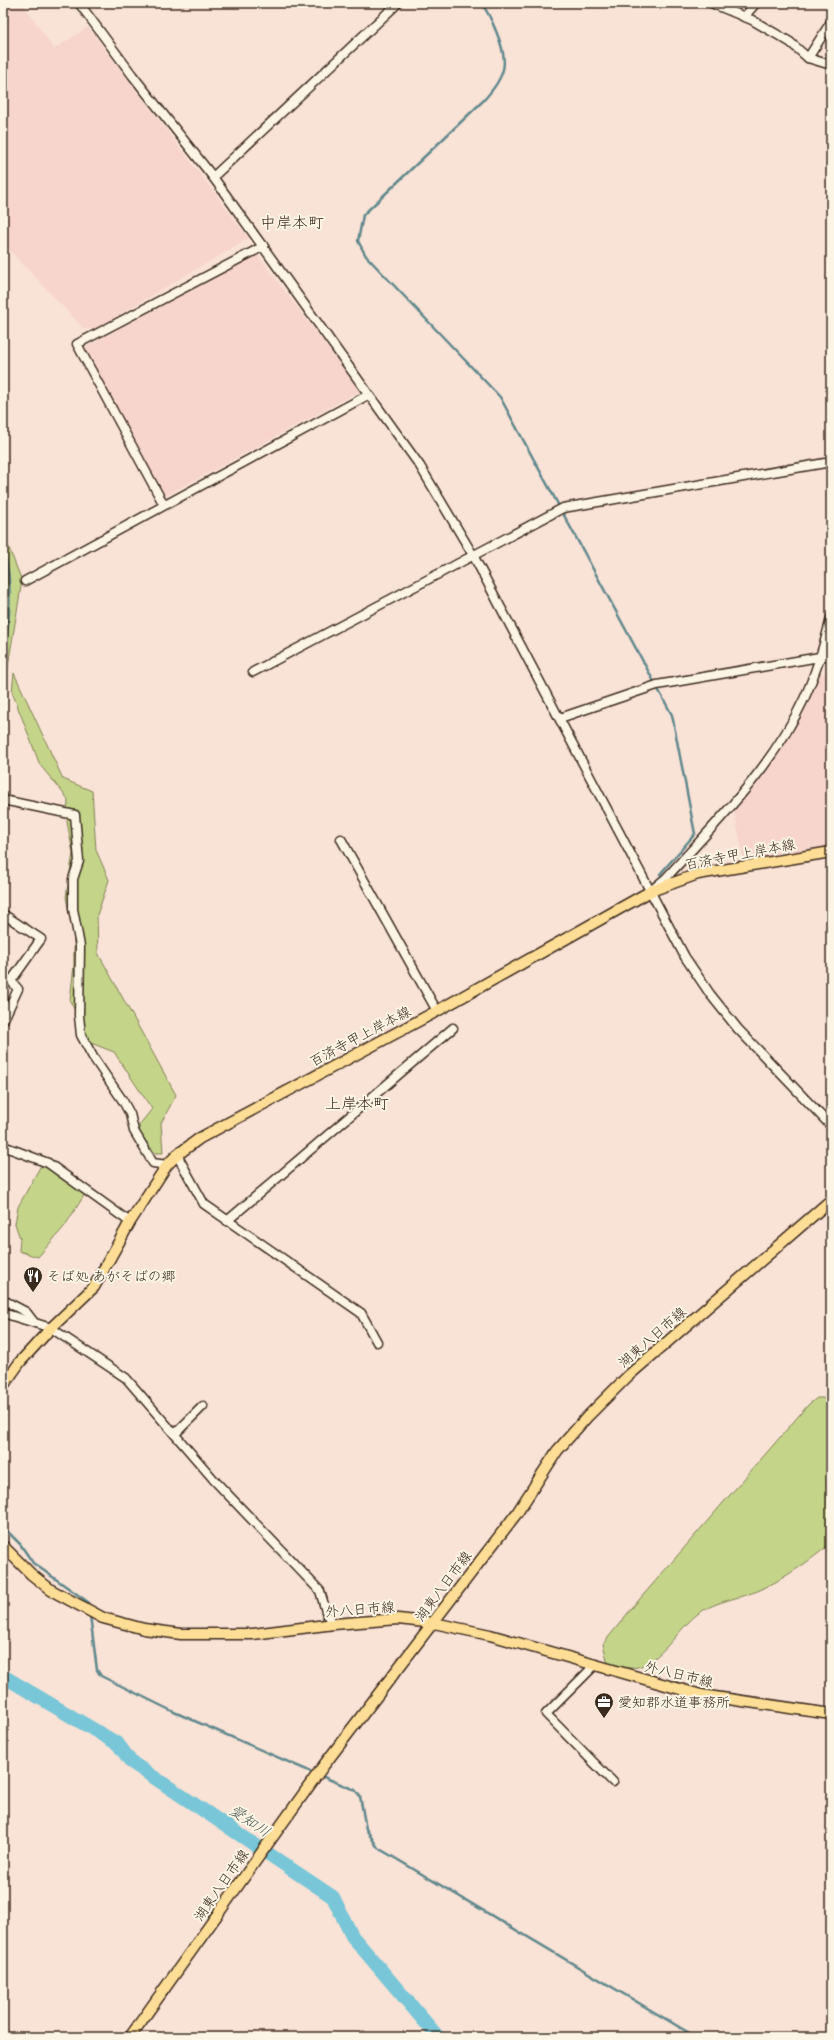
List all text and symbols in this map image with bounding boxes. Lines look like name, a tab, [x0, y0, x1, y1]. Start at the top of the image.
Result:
district label: 中岸本町	[260, 213, 324, 232]
street label: 百済寺甲上岸本線	[684, 835, 797, 874]
street label: 百済寺甲上岸本線	[307, 1003, 414, 1070]
district label: 上岸本町	[325, 1094, 389, 1113]
restaurant icon: そば処 あがそばの郷	[22, 1265, 44, 1293]
place label: そば処 あがそばの郷	[47, 1268, 176, 1285]
street label: 湖東八日市線	[615, 1303, 690, 1371]
street label: 湖東八日市線	[411, 1548, 475, 1625]
street label: 外八日市線	[325, 1599, 396, 1620]
street label: 外八日市線	[643, 1658, 715, 1691]
office icon: 愛知郡水道事務所	[593, 1691, 615, 1719]
place label: 愛知郡水道事務所	[618, 1694, 730, 1711]
water label: 愛知川	[226, 1801, 274, 1841]
street label: 湖東八日市線	[190, 1846, 252, 1925]

